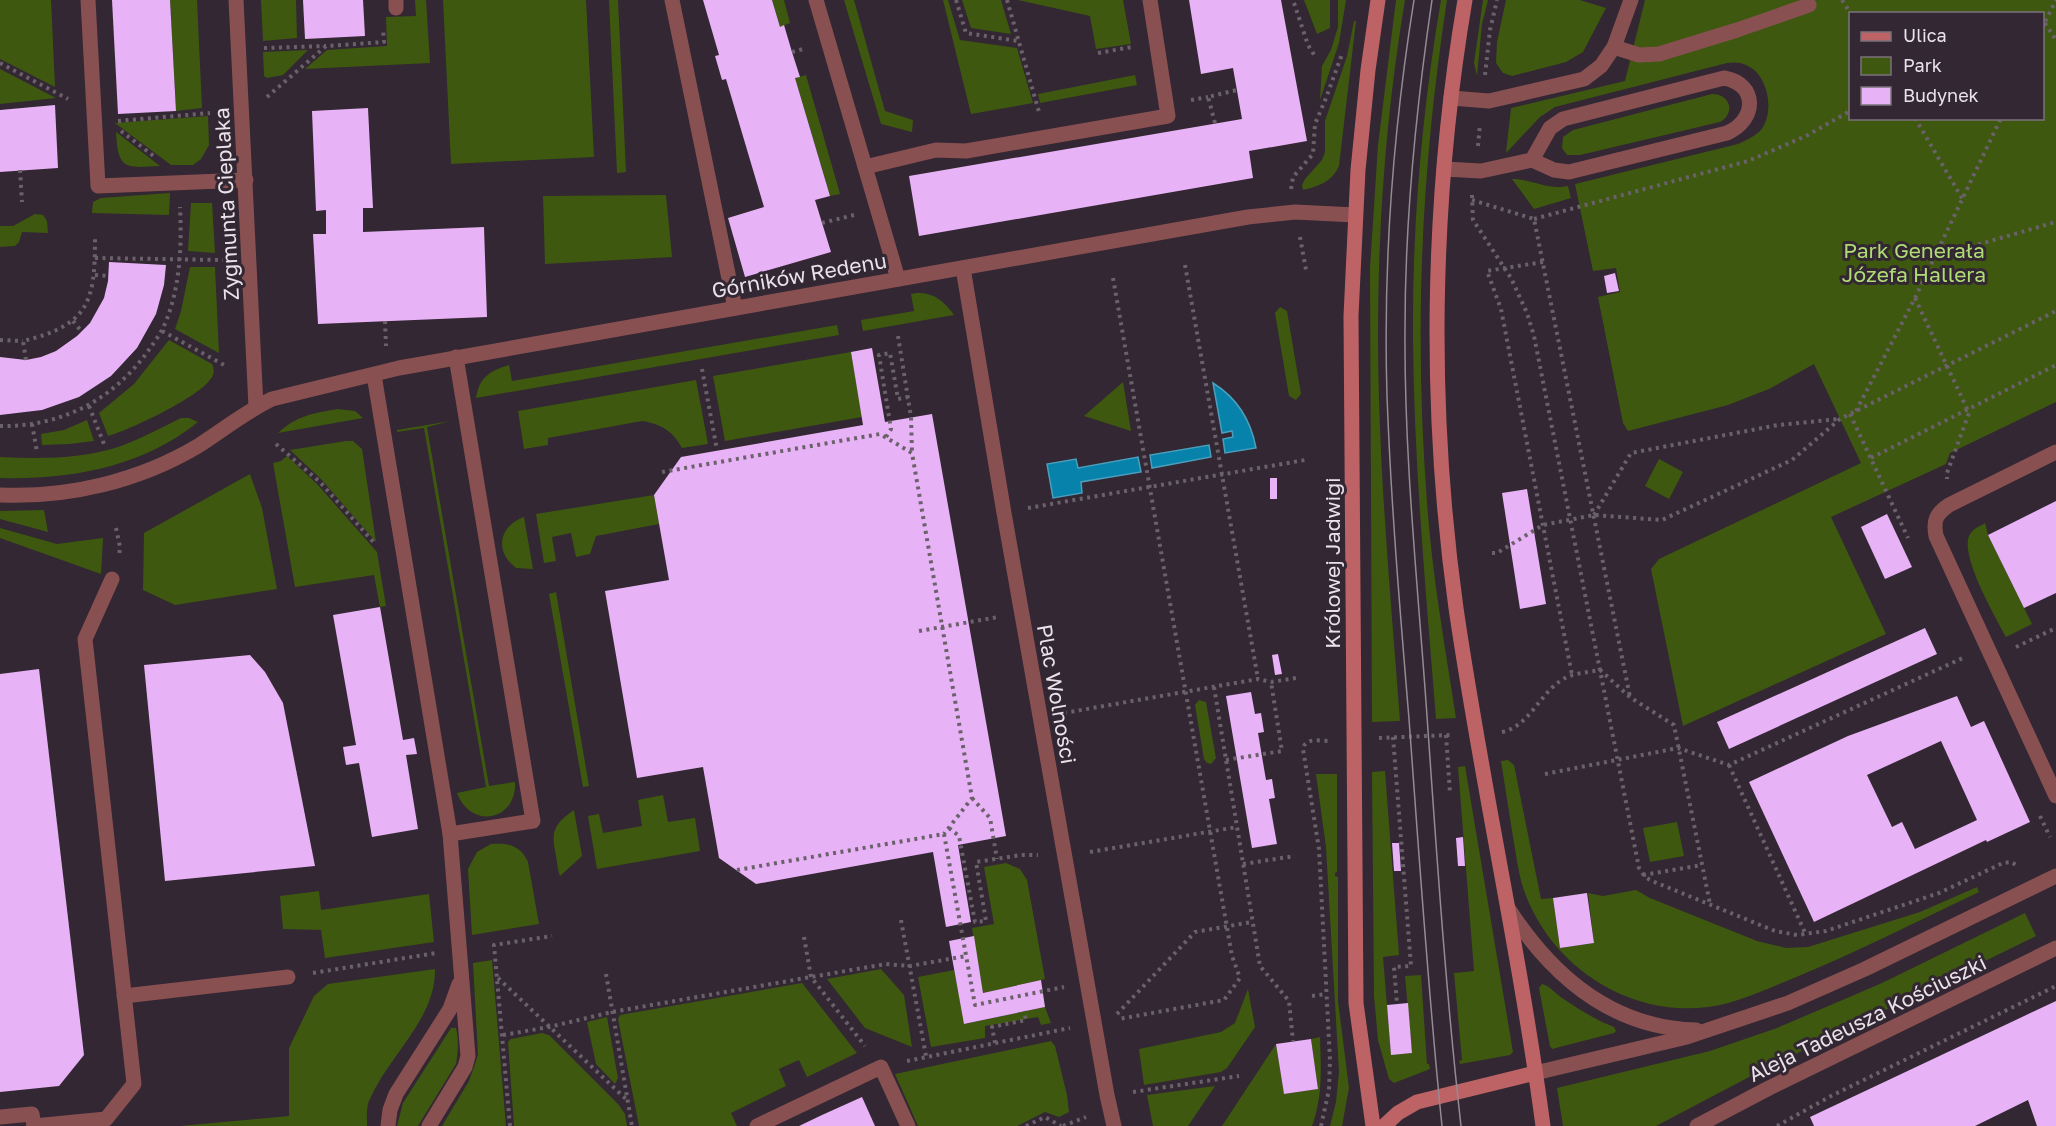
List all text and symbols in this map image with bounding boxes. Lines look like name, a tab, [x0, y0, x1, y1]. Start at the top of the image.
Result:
legend	[1849, 12, 2044, 120]
text: Ulica	[1903, 24, 1947, 46]
text: Park	[1903, 54, 1942, 76]
text: Budynek	[1903, 84, 1979, 106]
street label: Zygmunta Cieplaka	[208, 107, 244, 301]
park label: Park Generała Józefa Hallera	[1842, 237, 1986, 287]
street label: Górników Redenu	[709, 247, 889, 303]
street label: Królowej Jadwigi	[1319, 477, 1345, 649]
street label: Plac Wolności	[1032, 622, 1082, 766]
street label: Aleja Tadeusza Kościuszki	[1744, 949, 1990, 1087]

